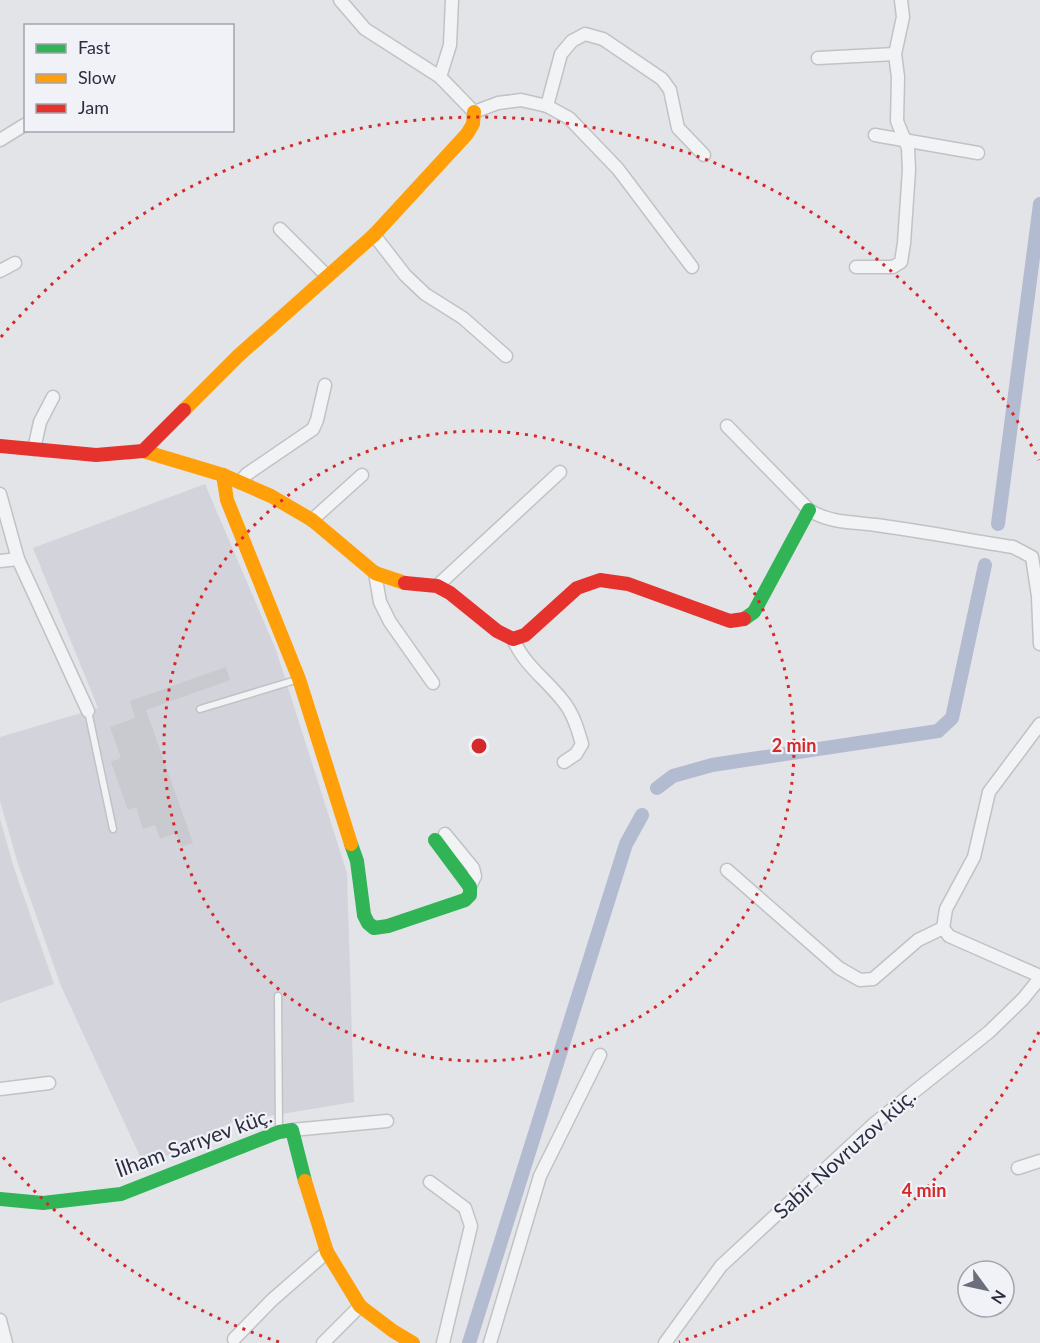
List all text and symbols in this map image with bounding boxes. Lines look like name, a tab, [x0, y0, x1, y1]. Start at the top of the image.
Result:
legend	[24, 24, 234, 132]
text: Fast	[78, 36, 111, 58]
text: Slow	[78, 66, 116, 88]
text: Jam	[78, 96, 109, 118]
text: 2 min	[772, 734, 816, 756]
centre of rings	[469, 736, 489, 756]
street label: Sabir Novruzov küç.	[768, 1083, 920, 1223]
street label: İlham Sarıyev küç.	[112, 1102, 275, 1181]
text: 4 min	[902, 1179, 946, 1201]
north arrow	[956, 1259, 1016, 1319]
text: N	[988, 1287, 1010, 1308]

